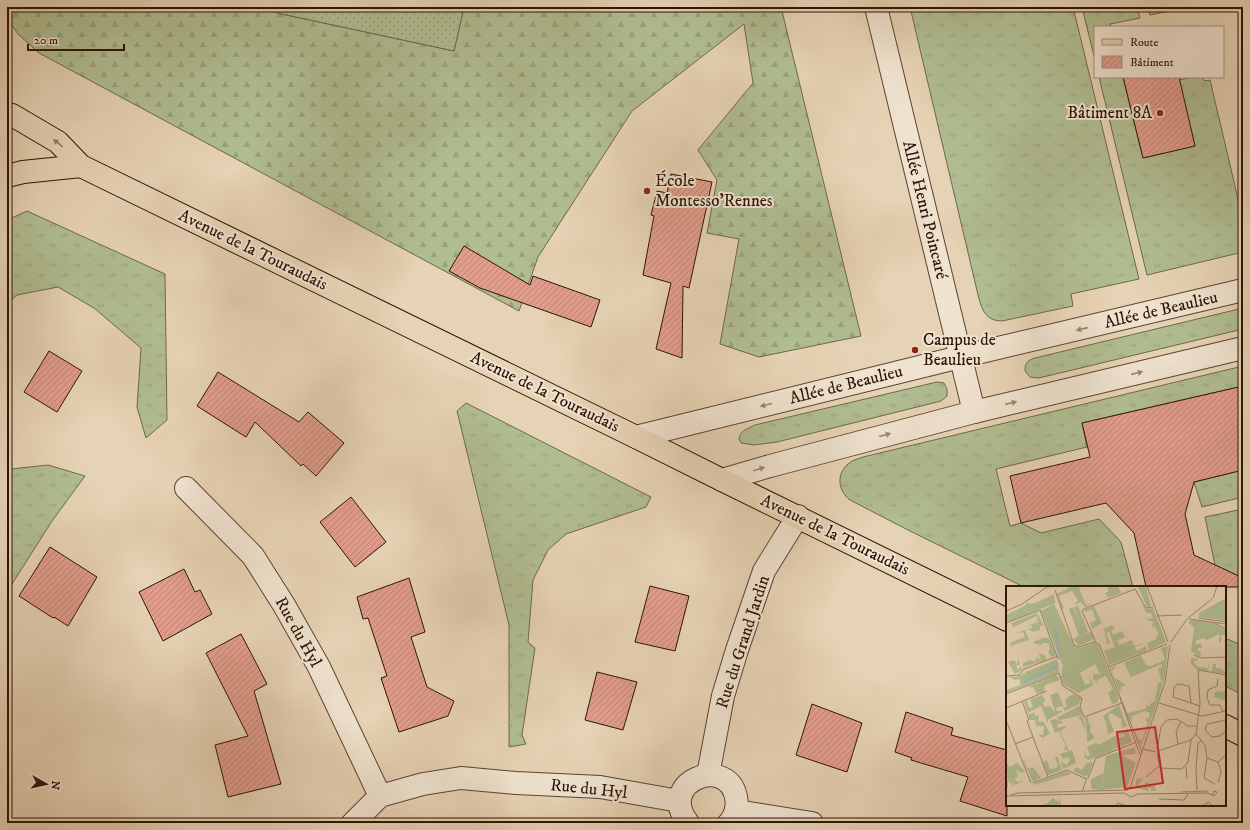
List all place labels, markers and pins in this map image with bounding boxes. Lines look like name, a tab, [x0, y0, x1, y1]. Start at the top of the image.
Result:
place label: Bâtiment 8A	[1067, 102, 1152, 124]
marker: Bâtiment 8A	[1155, 108, 1165, 118]
place label: École Montesso'Rennes	[655, 170, 773, 212]
marker: École Montesso'Rennes	[642, 186, 652, 196]
place label: Campus de Beaulieu	[923, 329, 996, 371]
marker: Campus de Beaulieu	[910, 345, 920, 355]

